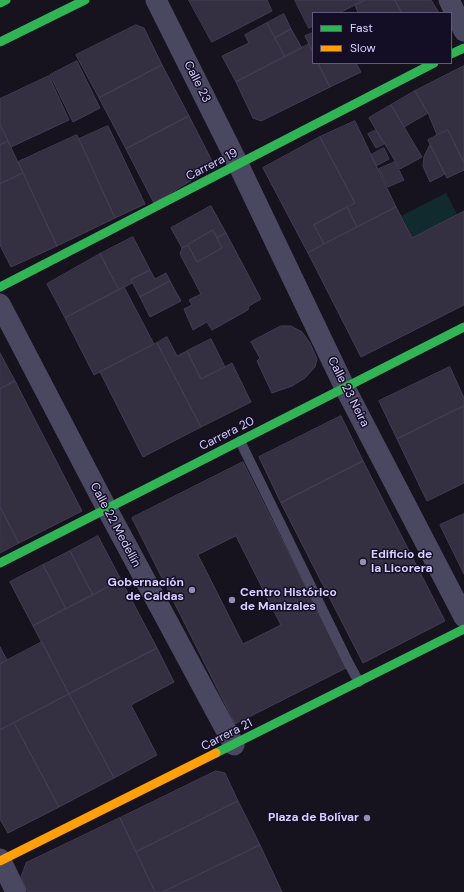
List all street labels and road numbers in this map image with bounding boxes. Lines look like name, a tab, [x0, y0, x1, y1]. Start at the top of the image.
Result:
street label: Calle 23	[180, 59, 214, 105]
street label: Carrera 19	[184, 146, 240, 184]
street label: Calle 23 Neira	[324, 355, 372, 429]
street label: Carrera 20	[197, 414, 257, 454]
street label: Calle 22 Medellín	[87, 480, 143, 570]
street label: Carrera 21	[199, 716, 255, 754]

